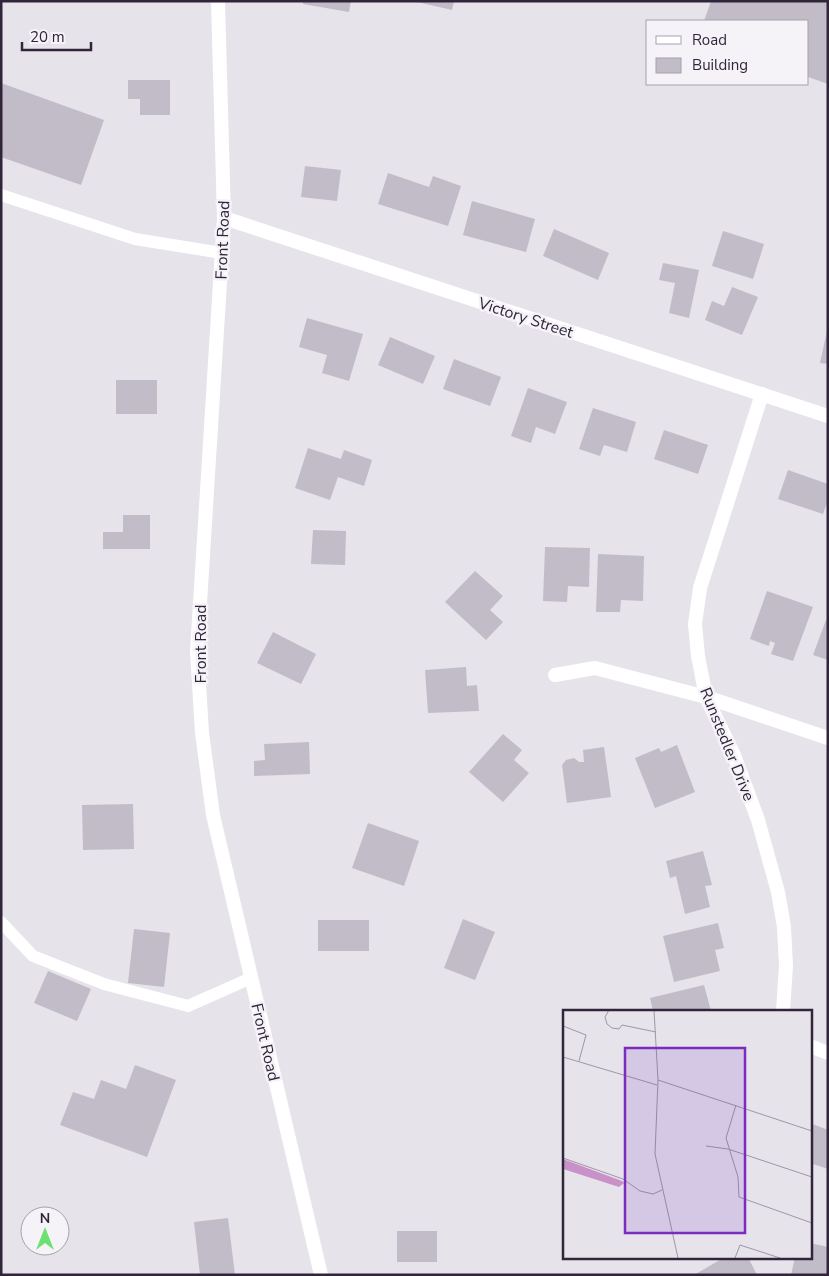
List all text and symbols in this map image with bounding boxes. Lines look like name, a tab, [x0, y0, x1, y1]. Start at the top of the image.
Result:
scale bar	[22, 20, 91, 52]
legend	[646, 20, 809, 85]
text: 20 m	[30, 27, 65, 47]
text: Road	[692, 30, 727, 50]
text: Building	[692, 55, 748, 75]
street label: Front Road	[211, 200, 235, 280]
street label: Victory Street	[474, 292, 576, 344]
street label: Front Road	[190, 604, 212, 684]
street label: Runstedler Drive	[694, 684, 760, 804]
street label: Front Road	[245, 1001, 285, 1083]
inset map	[563, 1010, 812, 1258]
north arrow	[20, 1206, 70, 1256]
text: N	[40, 1209, 50, 1228]

